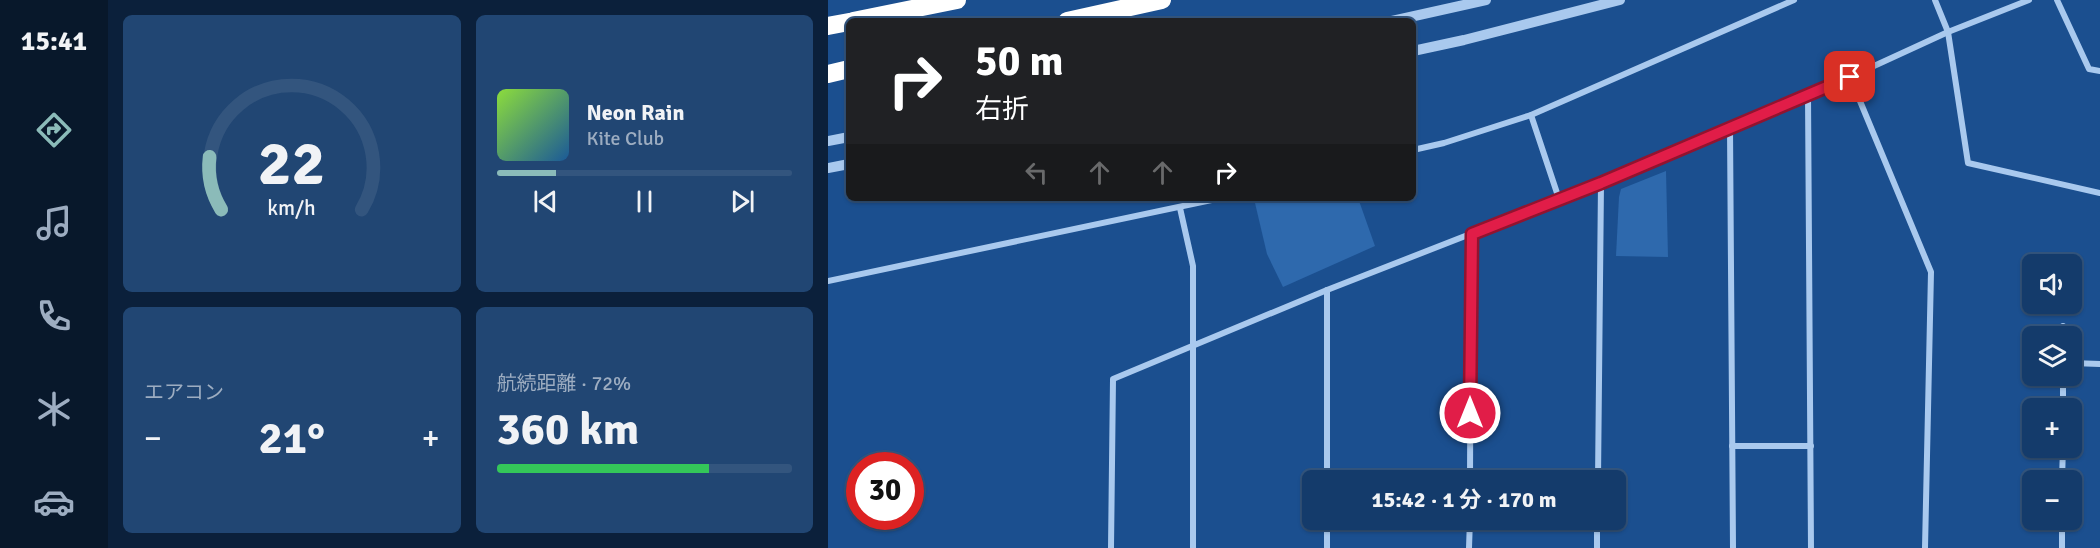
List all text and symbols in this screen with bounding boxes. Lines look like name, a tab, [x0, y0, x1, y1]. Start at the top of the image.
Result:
text: 15:41	[21, 25, 87, 58]
text: 50 m	[975, 36, 1064, 87]
icon: right	[876, 42, 954, 120]
pin	[1824, 51, 1875, 102]
icon: arrive	[1833, 60, 1866, 93]
text: 右折	[975, 93, 1029, 126]
text: Neon Rain	[587, 99, 684, 126]
icon: directions	[33, 109, 75, 151]
text: 22	[258, 126, 325, 203]
text: Kite Club	[587, 126, 664, 151]
icon: left	[1020, 156, 1053, 189]
icon: ahead	[1083, 156, 1116, 189]
icon: ahead	[1146, 156, 1179, 189]
icon: right	[1209, 156, 1242, 189]
icon: previous	[529, 185, 562, 218]
icon: pause	[628, 185, 661, 218]
icon: next	[726, 185, 759, 218]
text: km/h	[267, 196, 316, 222]
icon: music	[33, 202, 75, 244]
map controls	[2022, 254, 2082, 530]
button: sound	[2022, 254, 2082, 314]
icon: phone	[33, 295, 75, 337]
button: layers	[2022, 326, 2082, 386]
text: 航続距離 · 72%	[497, 371, 631, 396]
text: エアコン	[144, 380, 224, 405]
position arrow	[1438, 381, 1502, 445]
icon: climate	[33, 388, 75, 430]
button: +	[2022, 398, 2082, 458]
text: 360 km	[497, 402, 639, 457]
text: 21°	[258, 411, 325, 466]
text: −	[144, 418, 162, 459]
text: +	[422, 418, 439, 459]
speed limit sign: 30	[846, 452, 924, 530]
button: −	[2022, 470, 2082, 530]
icon: car	[33, 481, 75, 523]
text: 15:42 · 1 分 · 170 m	[1372, 486, 1556, 513]

